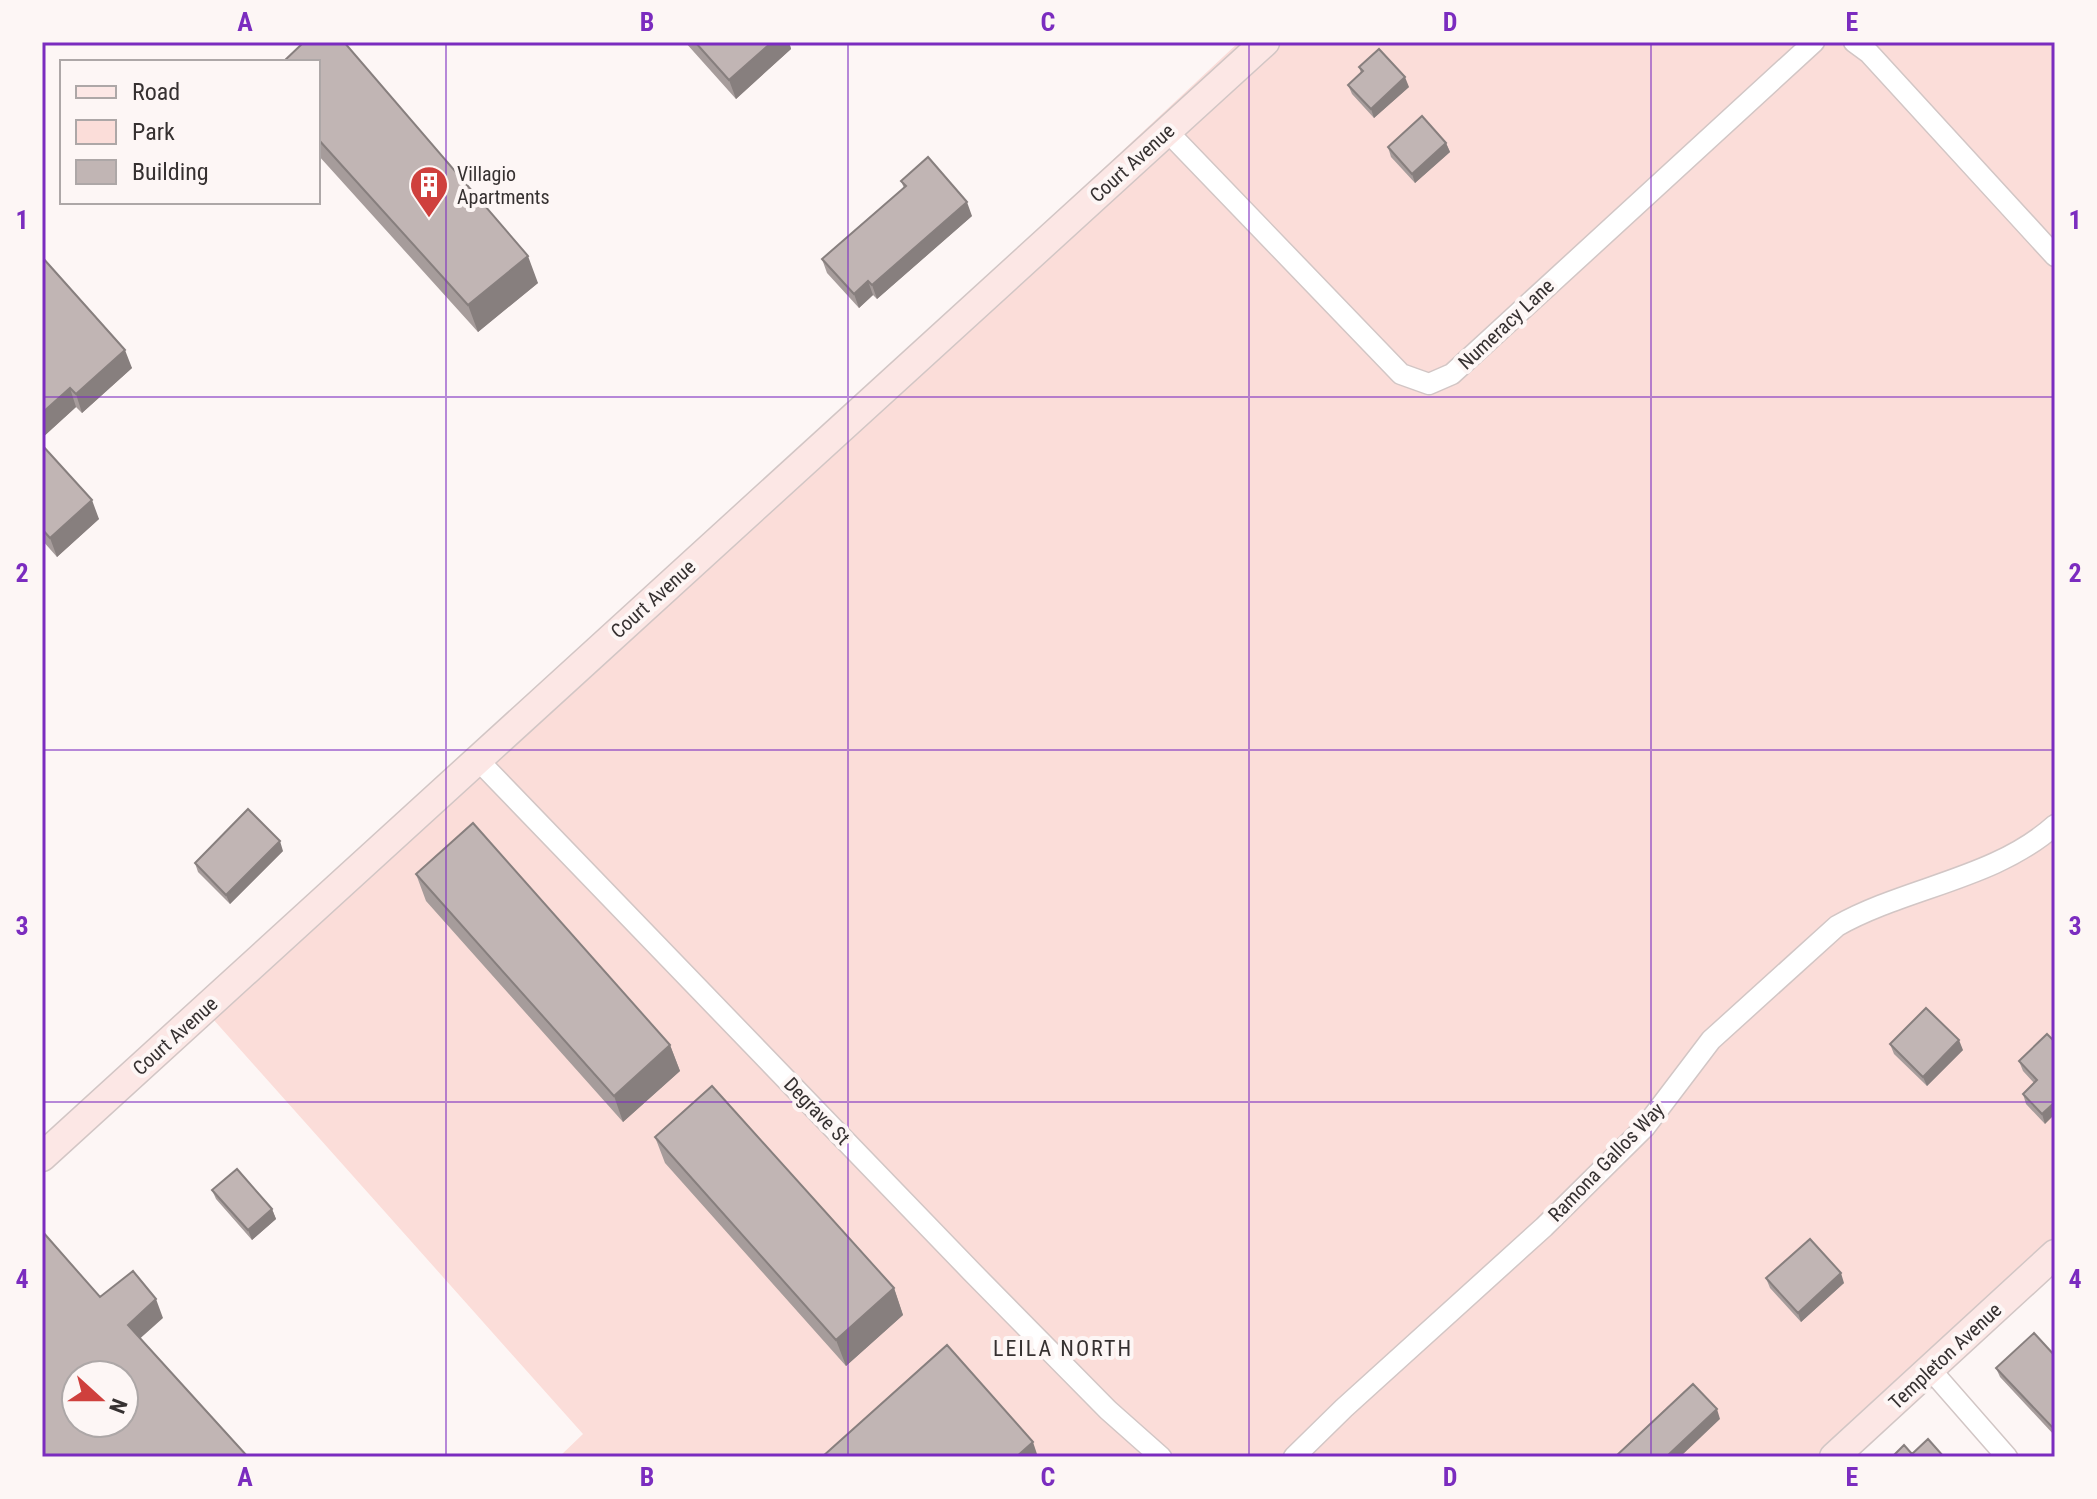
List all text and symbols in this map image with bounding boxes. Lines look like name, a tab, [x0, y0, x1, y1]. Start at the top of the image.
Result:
text: A	[237, 7, 253, 37]
text: B	[640, 7, 654, 37]
text: C	[1041, 7, 1056, 37]
text: D	[1443, 7, 1457, 37]
text: E	[1846, 7, 1859, 37]
legend	[60, 60, 320, 204]
text: Road	[132, 78, 180, 106]
text: Park	[132, 118, 175, 146]
street label: Court Avenue	[1085, 119, 1179, 207]
text: Building	[132, 158, 209, 186]
place label: Villagio Apartments	[457, 162, 550, 209]
building icon: Villagio Apartments	[408, 164, 450, 219]
text: 1	[15, 205, 29, 235]
text: 1	[2068, 205, 2082, 235]
street label: Numeracy Lane	[1453, 274, 1559, 374]
street label: Court Avenue	[606, 555, 700, 643]
text: 2	[15, 558, 29, 588]
text: 2	[2068, 558, 2082, 588]
text: 3	[15, 911, 29, 941]
text: 3	[2068, 911, 2082, 941]
street label: Court Avenue	[128, 992, 222, 1080]
street label: Degrave St	[779, 1072, 855, 1150]
street label: Ramona Gallos Way	[1543, 1097, 1669, 1227]
text: 4	[15, 1264, 29, 1294]
text: 4	[2068, 1264, 2082, 1294]
street label: Templeton Avenue	[1884, 1298, 2006, 1414]
district label: LEILA NORTH	[993, 1336, 1133, 1361]
north arrow	[60, 1359, 140, 1439]
text: N	[104, 1395, 132, 1417]
text: A	[237, 1462, 253, 1492]
text: B	[640, 1462, 654, 1492]
text: C	[1041, 1462, 1056, 1492]
text: D	[1443, 1462, 1457, 1492]
text: E	[1846, 1462, 1859, 1492]

